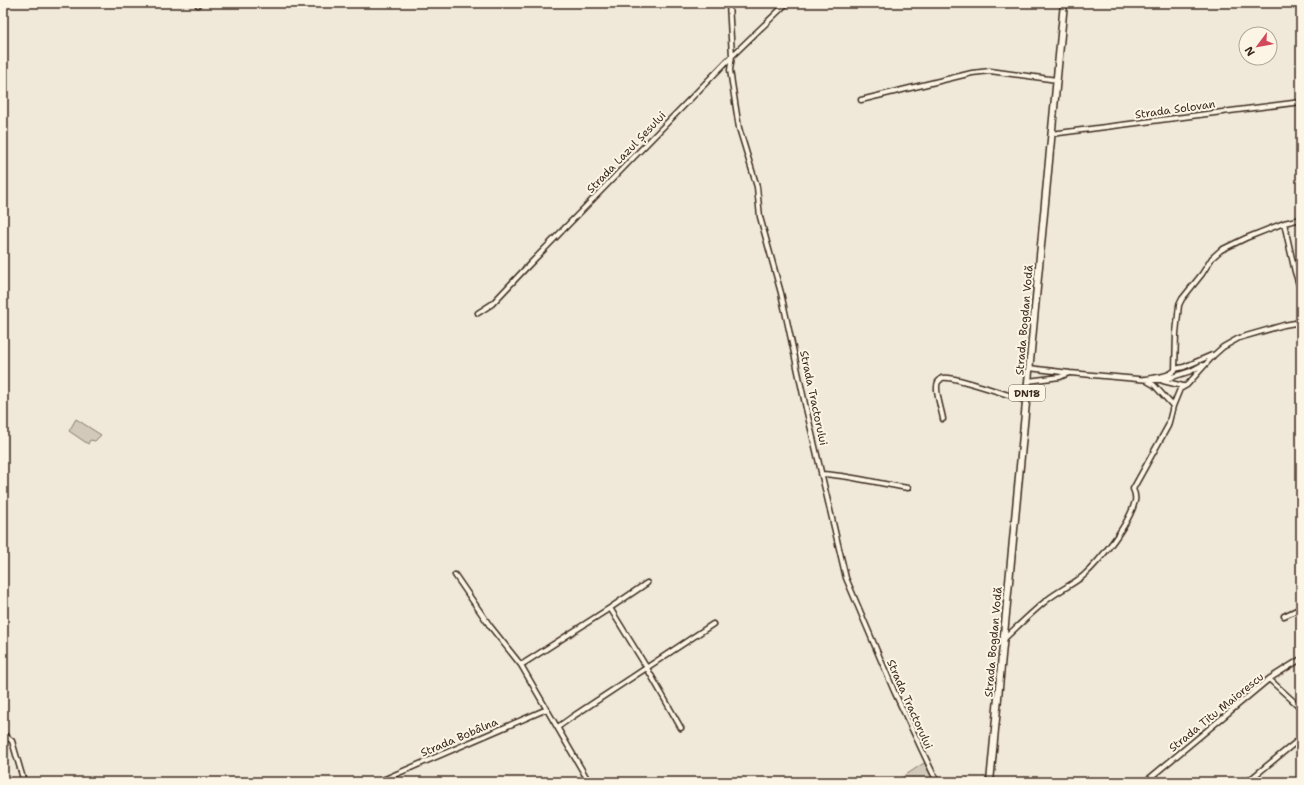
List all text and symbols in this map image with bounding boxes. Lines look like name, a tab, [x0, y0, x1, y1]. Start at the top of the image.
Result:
north arrow	[1238, 26, 1278, 66]
text: N	[1241, 43, 1259, 59]
street label: Strada Solovan	[1134, 96, 1216, 123]
street label: Strada Lazul Șesului	[583, 108, 669, 196]
street label: Strada Bogdan Vodă	[1012, 264, 1037, 376]
street label: Strada Tractorului	[796, 349, 831, 447]
road number: DN18	[1009, 385, 1045, 401]
street label: Strada Bogdan Vodă	[981, 586, 1006, 698]
street label: Strada Tractorului	[883, 657, 936, 751]
street label: Strada Titu Maiorescu	[1166, 669, 1267, 755]
street label: Strada Bobâlna	[418, 714, 500, 761]

